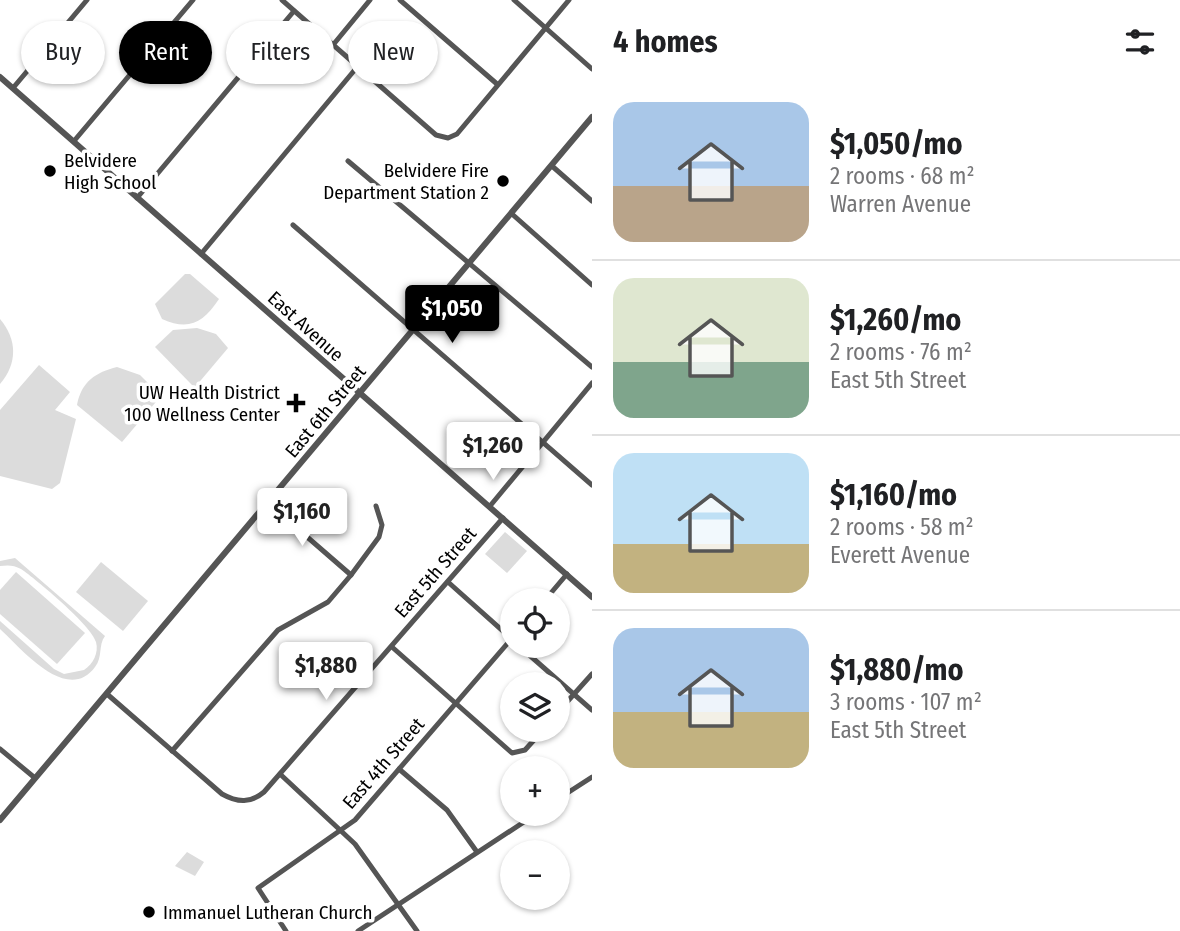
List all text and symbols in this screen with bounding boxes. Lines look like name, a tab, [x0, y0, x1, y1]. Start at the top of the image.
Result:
chip: Buy	[21, 21, 105, 84]
chip: Rent	[119, 21, 212, 84]
chip: Filters	[226, 21, 334, 84]
chip: New	[348, 21, 438, 84]
icon: filters	[1121, 23, 1159, 61]
text: 4 homes	[613, 24, 718, 60]
text: $1,050/mo	[830, 126, 962, 162]
icon: home	[669, 130, 753, 214]
place label: Belvidere High School	[64, 149, 156, 194]
place label: Belvidere Fire Department Station 2	[323, 159, 489, 204]
text: 2 rooms · 68 m²	[830, 162, 975, 190]
marker: Belvidere High School	[42, 163, 58, 179]
marker: Belvidere Fire Department Station 2	[495, 173, 511, 189]
text: Warren Avenue	[830, 190, 971, 218]
street label: East Avenue	[263, 286, 348, 366]
pin: $1,050	[395, 286, 509, 345]
text: $1,050	[421, 294, 483, 322]
text: $1,260/mo	[830, 302, 961, 338]
icon: home	[669, 306, 753, 390]
text: 2 rooms · 76 m²	[830, 338, 972, 366]
street label: East 6th Street	[280, 360, 371, 462]
text: East 5th Street	[830, 366, 966, 394]
place label: UW Health District 100 Wellness Center	[124, 381, 281, 426]
marker: UW Health District 100 Wellness Center	[286, 393, 306, 413]
pin: $1,260	[436, 422, 550, 482]
text: $1,260	[463, 431, 523, 459]
text: $1,160/mo	[830, 477, 957, 513]
icon: home	[669, 481, 753, 565]
pin: $1,160	[245, 489, 359, 548]
text: $1,160	[273, 497, 331, 525]
text: 2 rooms · 58 m²	[830, 513, 974, 541]
street label: East 5th Street	[390, 522, 482, 622]
text: Everett Avenue	[830, 541, 970, 569]
map controls	[500, 588, 570, 910]
button: locate	[500, 588, 570, 658]
pin: $1,880	[269, 642, 383, 702]
text: $1,880	[295, 651, 357, 679]
text: $1,880/mo	[830, 652, 963, 688]
icon: home	[669, 656, 753, 740]
button: layers	[500, 672, 570, 742]
text: 3 rooms · 107 m²	[830, 688, 982, 716]
street label: East 4th Street	[338, 712, 430, 814]
text: East 5th Street	[830, 716, 966, 744]
button: +	[500, 756, 570, 826]
button: −	[500, 840, 570, 910]
place label: Immanuel Lutheran Church	[163, 901, 373, 924]
marker: Immanuel Lutheran Church	[141, 904, 157, 920]

